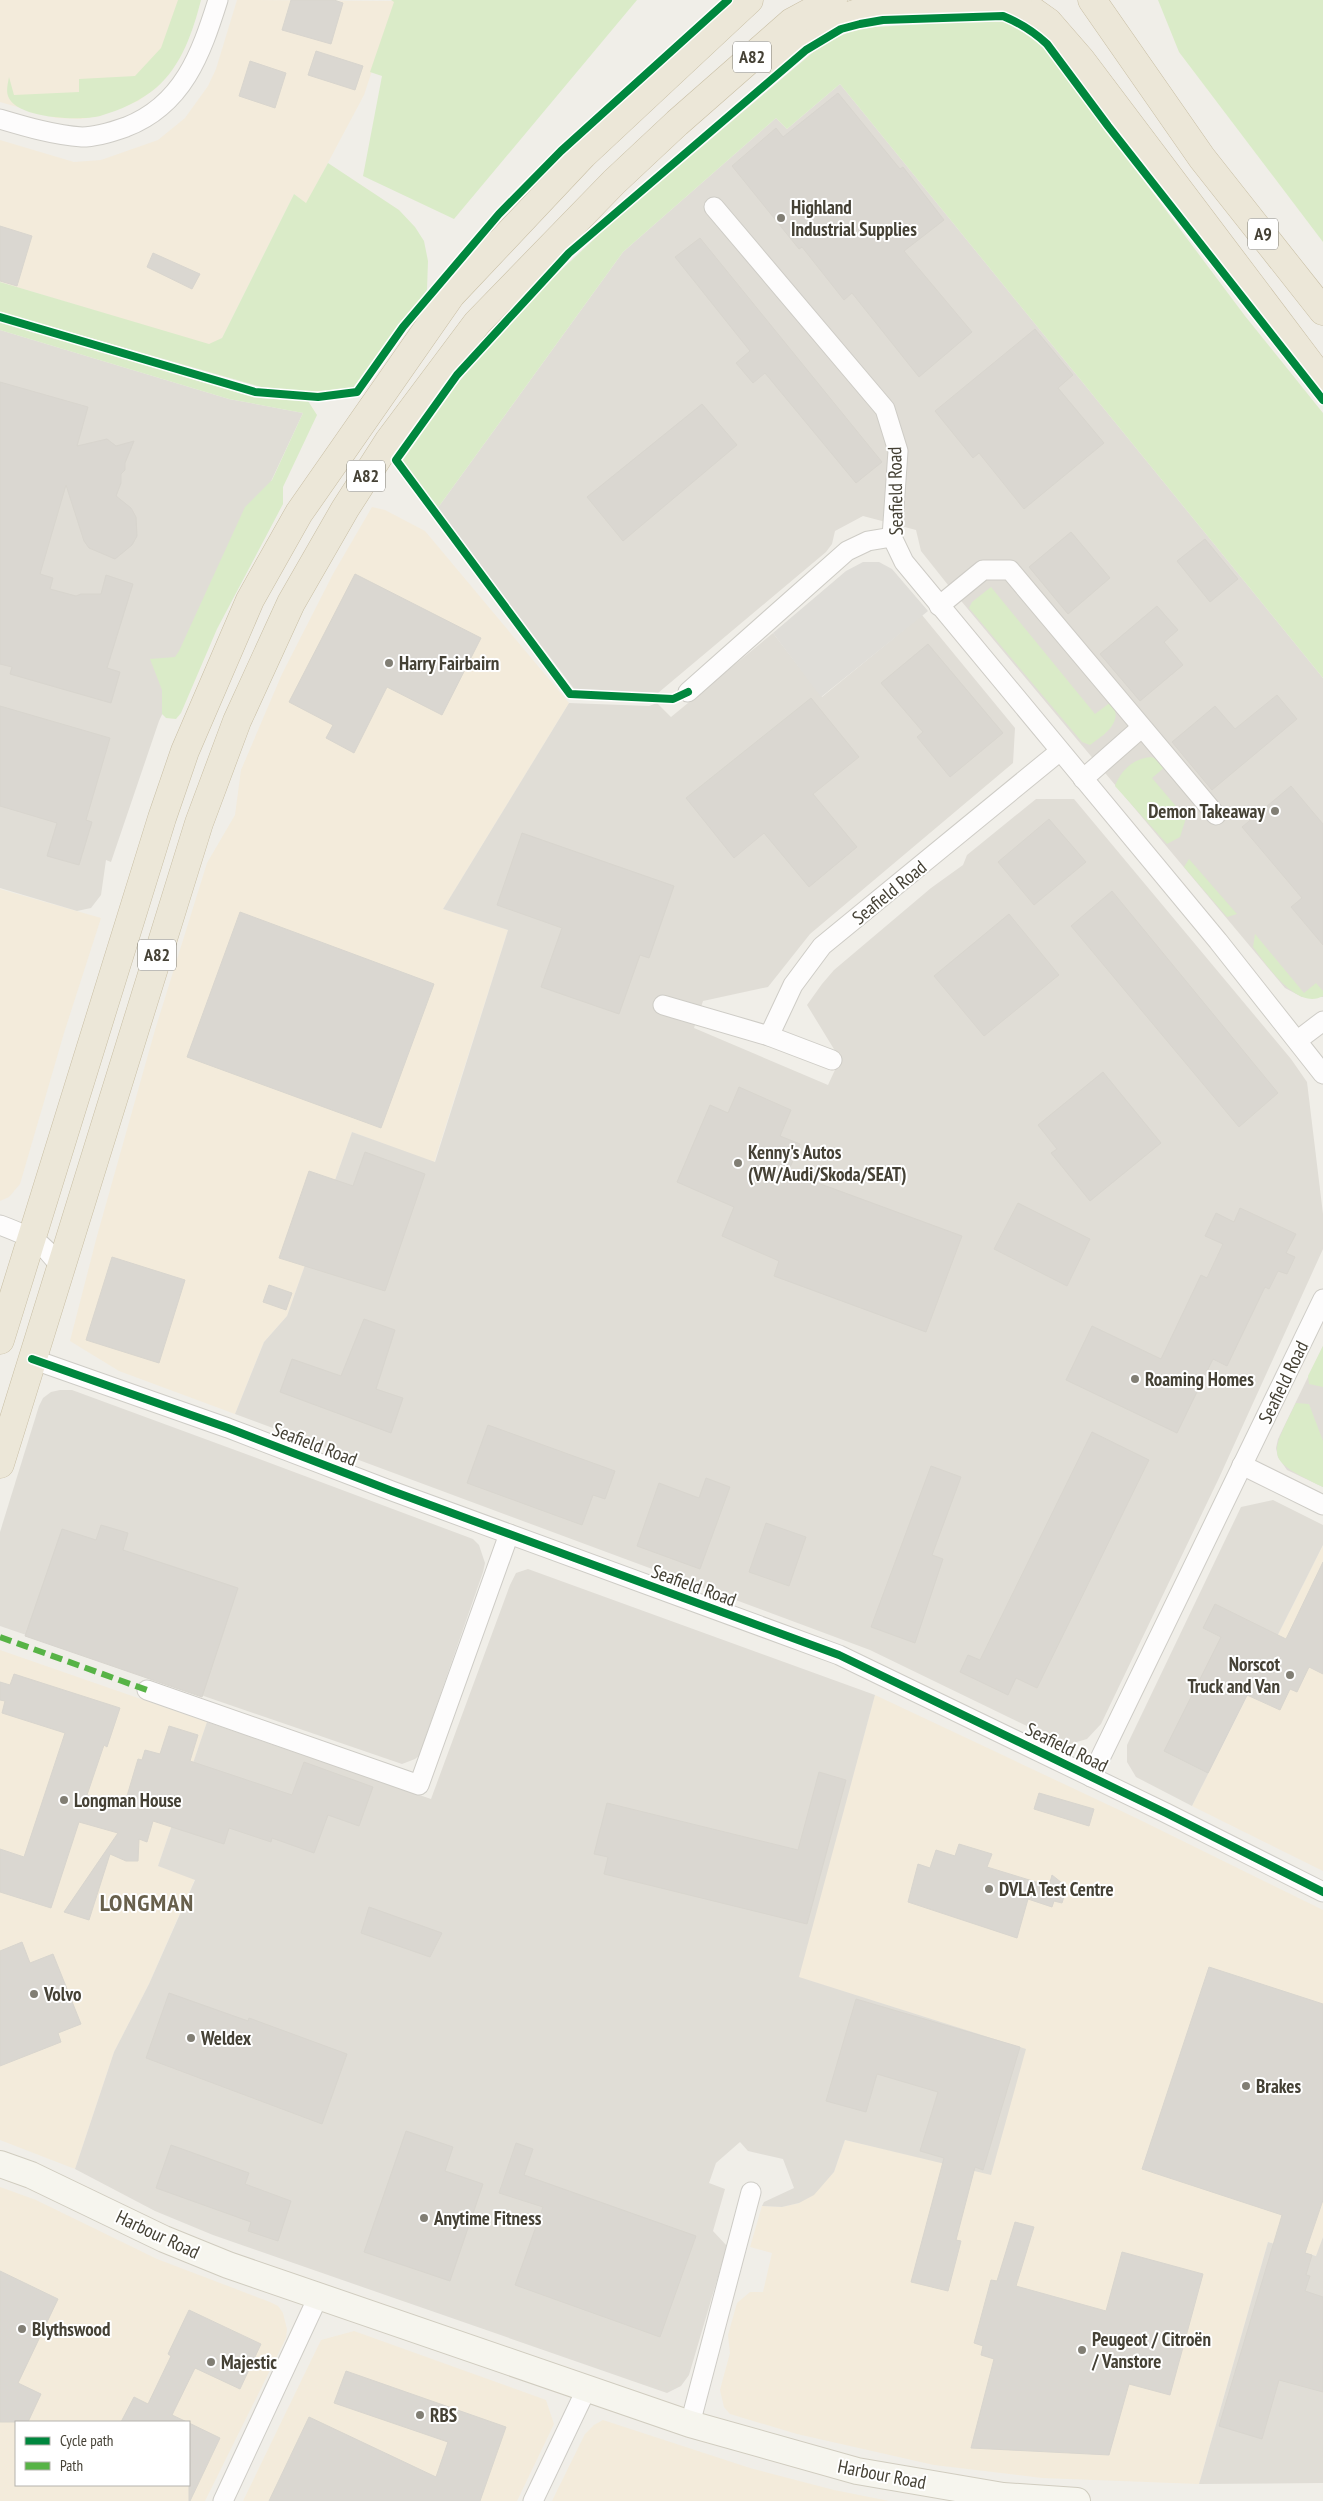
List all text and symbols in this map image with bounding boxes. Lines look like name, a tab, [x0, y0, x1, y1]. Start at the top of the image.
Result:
road number: A82	[733, 42, 771, 72]
place label: Highland Industrial Supplies	[791, 195, 917, 241]
marker: Highland Industrial Supplies	[775, 212, 787, 224]
road number: A9	[1248, 218, 1278, 250]
street label: Seafield Road	[882, 446, 908, 536]
road number: A82	[347, 461, 385, 492]
place label: Harry Fairbairn	[399, 651, 499, 675]
marker: Harry Fairbairn	[383, 657, 395, 669]
place label: Demon Takeaway	[1148, 799, 1265, 823]
marker: Demon Takeaway	[1269, 805, 1281, 817]
street label: Seafield Road	[847, 855, 931, 929]
road number: A82	[138, 940, 176, 970]
place label: Kenny's Autos (VW/Audi/Skoda/SEAT)	[748, 1140, 907, 1186]
marker: Kenny's Autos (VW/Audi/Skoda/SEAT)	[732, 1157, 744, 1169]
street label: Seafield Road	[1253, 1337, 1313, 1427]
place label: Roaming Homes	[1145, 1367, 1254, 1391]
marker: Roaming Homes	[1129, 1373, 1141, 1385]
street label: Seafield Road	[269, 1417, 361, 1471]
street label: Seafield Road	[648, 1559, 740, 1611]
place label: Norscot Truck and Van	[1187, 1652, 1280, 1698]
marker: Norscot Truck and Van	[1284, 1669, 1296, 1681]
street label: Seafield Road	[1022, 1717, 1112, 1777]
place label: Longman House	[74, 1788, 182, 1812]
marker: Longman House	[58, 1794, 70, 1806]
place label: DVLA Test Centre	[999, 1877, 1114, 1901]
marker: DVLA Test Centre	[983, 1883, 995, 1895]
district label: LONGMAN	[100, 1887, 194, 1918]
place label: Volvo	[43, 1982, 81, 2006]
marker: Volvo	[28, 1988, 40, 2000]
place label: Weldex	[200, 2026, 252, 2050]
marker: Weldex	[185, 2032, 197, 2044]
place label: Brakes	[1256, 2074, 1301, 2098]
marker: Brakes	[1240, 2080, 1252, 2092]
street label: Harbour Road	[112, 2204, 204, 2264]
place label: Anytime Fitness	[433, 2206, 542, 2230]
marker: Anytime Fitness	[418, 2212, 430, 2224]
place label: Blythswood	[32, 2317, 111, 2341]
marker: Blythswood	[16, 2323, 28, 2335]
place label: Peugeot / Citroën / Vanstore	[1091, 2327, 1211, 2373]
marker: Peugeot / Citroën / Vanstore	[1076, 2344, 1088, 2356]
place label: Majestic	[221, 2350, 277, 2374]
marker: Majestic	[205, 2356, 217, 2368]
place label: RBS	[430, 2403, 457, 2427]
marker: RBS	[414, 2409, 426, 2421]
legend	[15, 2421, 190, 2486]
text: Cycle path	[60, 2431, 113, 2450]
street label: Harbour Road	[836, 2454, 928, 2494]
text: Path	[60, 2456, 83, 2475]

